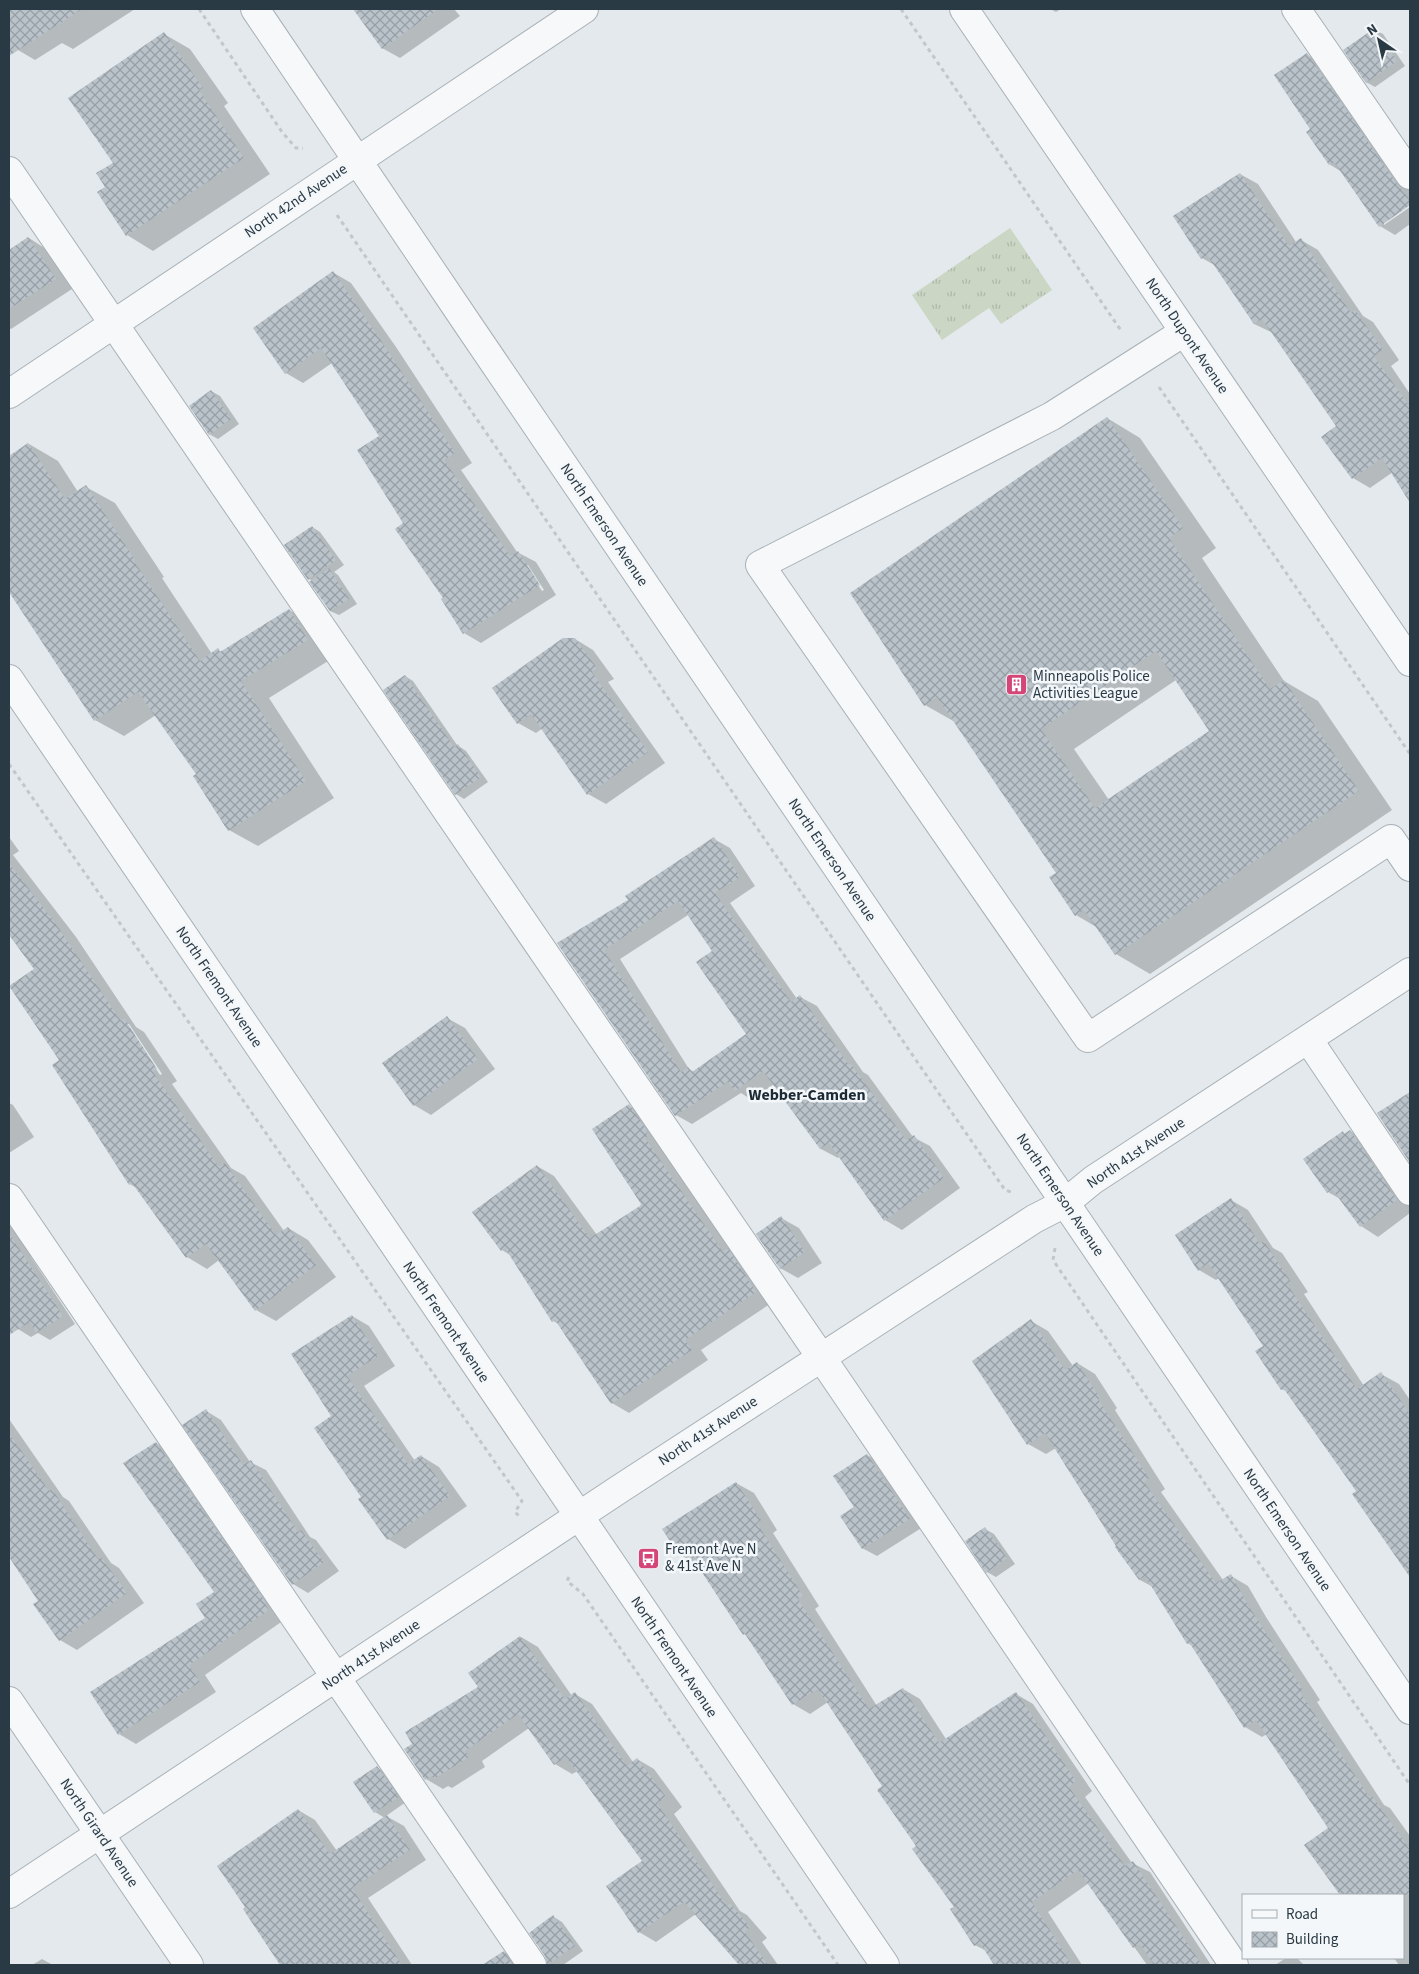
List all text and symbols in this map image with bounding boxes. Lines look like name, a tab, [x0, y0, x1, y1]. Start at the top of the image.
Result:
north arrow	[1354, 15, 1404, 65]
text: N	[1363, 19, 1382, 41]
street label: North 42nd Avenue	[240, 159, 352, 243]
street label: North Dupont Avenue	[1140, 274, 1234, 398]
street label: North Emerson Avenue	[555, 459, 653, 591]
place label: Minneapolis Police Activities League	[1033, 666, 1150, 704]
building icon: Minneapolis Police Activities League	[1005, 673, 1029, 697]
street label: North Emerson Avenue	[783, 794, 881, 926]
street label: North Fremont Avenue	[171, 922, 267, 1052]
district label: Webber-Camden	[748, 1084, 866, 1106]
street label: North 41st Avenue	[1083, 1112, 1189, 1194]
street label: North Emerson Avenue	[1011, 1129, 1109, 1261]
street label: North Fremont Avenue	[398, 1257, 494, 1387]
street label: North 41st Avenue	[654, 1391, 762, 1471]
street label: North Emerson Avenue	[1238, 1464, 1336, 1596]
place label: Fremont Ave N & 41st Ave N	[665, 1539, 757, 1577]
bus stop icon: Fremont Ave N & 41st Ave N	[637, 1546, 661, 1570]
street label: North Fremont Avenue	[626, 1592, 722, 1722]
street label: North 41st Avenue	[318, 1614, 424, 1696]
street label: North Girard Avenue	[55, 1774, 143, 1892]
legend	[1242, 1894, 1404, 1959]
text: Road	[1286, 1904, 1318, 1925]
text: Building	[1286, 1929, 1339, 1950]

